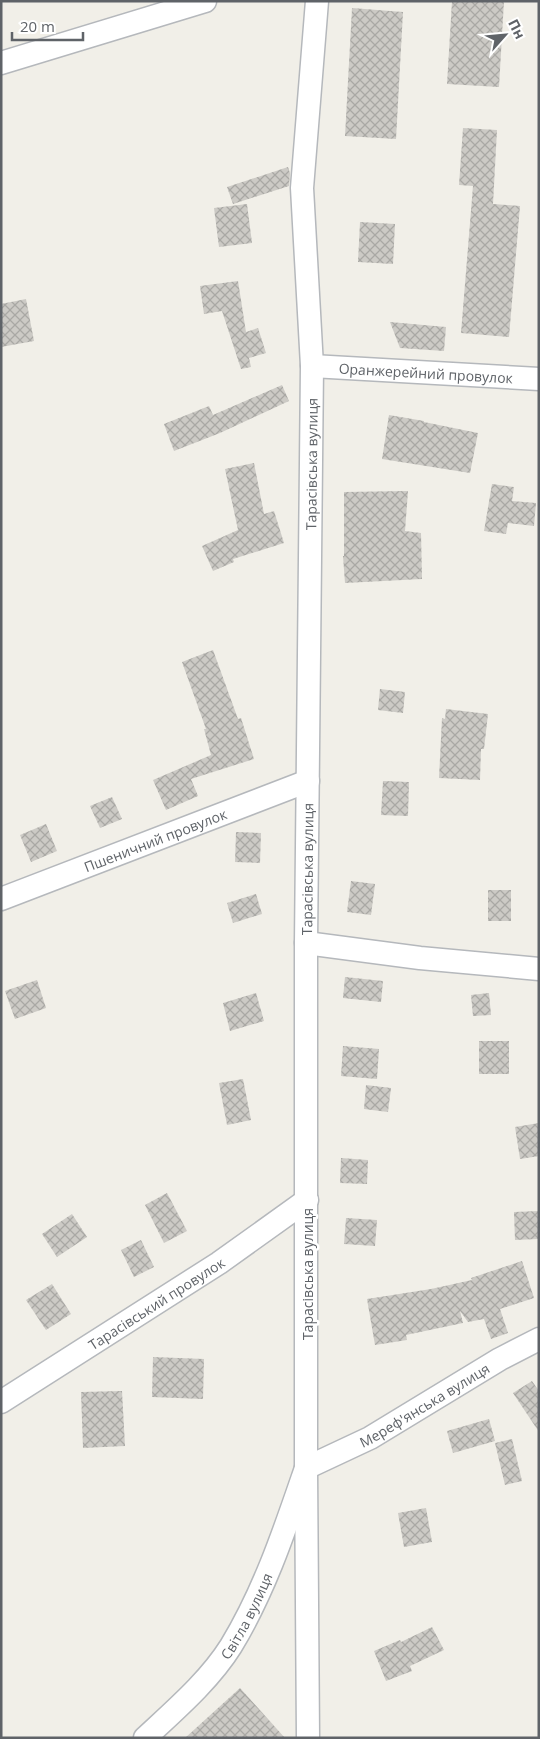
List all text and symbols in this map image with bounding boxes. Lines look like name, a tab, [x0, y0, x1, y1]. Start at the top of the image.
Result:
scale bar	[12, 10, 84, 42]
north arrow	[480, 10, 530, 60]
text: 20 m	[20, 16, 55, 36]
text: Пн	[504, 16, 530, 42]
street label: Оранжерейний провулок	[338, 358, 514, 387]
street label: Тарасівська вулиця	[301, 398, 321, 530]
street label: Пшеничний провулок	[81, 803, 230, 876]
street label: Тарасівська вулиця	[297, 803, 317, 935]
street label: Тарасівська вулиця	[298, 1208, 317, 1340]
street label: Тарасівський провулок	[84, 1252, 229, 1354]
street label: Мереф'янська вулиця	[356, 1358, 493, 1451]
street label: Світла вулиця	[216, 1570, 276, 1663]

